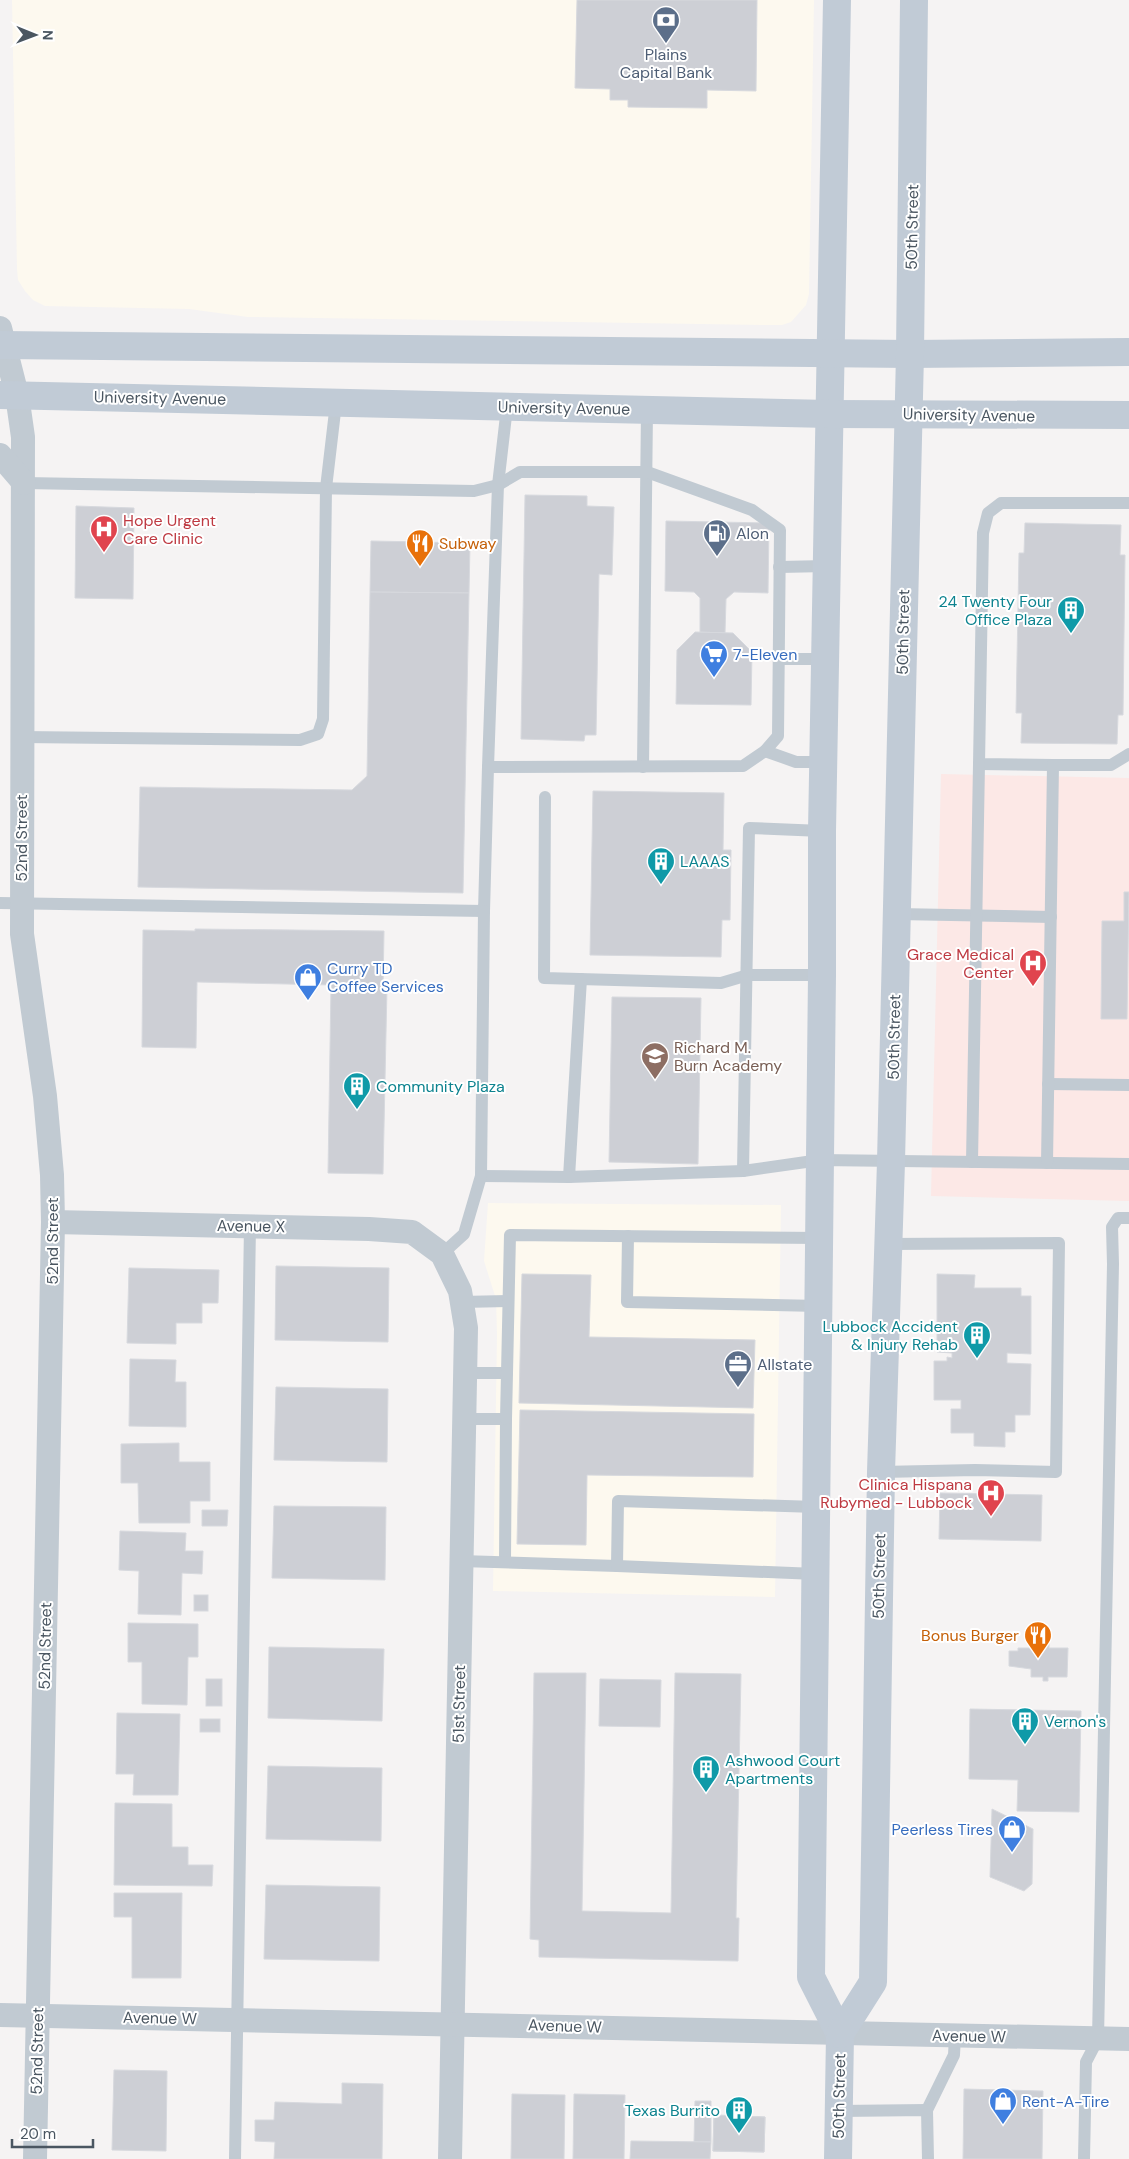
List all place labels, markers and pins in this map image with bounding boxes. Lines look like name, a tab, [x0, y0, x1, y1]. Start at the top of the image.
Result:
bank icon: Plains Capital Bank	[651, 5, 681, 44]
place label: Plains Capital Bank	[620, 44, 712, 83]
place label: Hope Urgent Care Clinic	[123, 510, 216, 549]
hospital icon: Hope Urgent Care Clinic	[89, 514, 119, 553]
fuel station icon: Alon	[702, 518, 732, 557]
place label: Alon	[736, 523, 769, 544]
restaurant icon: Subway	[405, 528, 435, 567]
place label: Subway	[439, 533, 497, 554]
place label: 24 Twenty Four Office Plaza	[939, 591, 1052, 630]
building icon: 24 Twenty Four Office Plaza	[1056, 595, 1086, 634]
supermarket icon: 7-Eleven	[699, 639, 729, 678]
place label: 7-Eleven	[733, 644, 797, 665]
building icon: LAAAS	[646, 846, 676, 885]
place label: LAAAS	[680, 851, 730, 872]
place label: Grace Medical Center	[907, 944, 1014, 983]
hospital icon: Grace Medical Center	[1018, 948, 1048, 987]
place label: Curry TD Coffee Services	[327, 958, 444, 997]
shop icon: Curry TD Coffee Services	[293, 962, 323, 1001]
place label: Richard M. Burn Academy	[674, 1037, 782, 1076]
school or university icon: Richard M. Burn Academy	[640, 1041, 670, 1080]
building icon: Community Plaza	[342, 1071, 372, 1110]
place label: Community Plaza	[376, 1076, 505, 1097]
place label: Lubbock Accident & Injury Rehab	[822, 1316, 958, 1355]
building icon: Lubbock Accident & Injury Rehab	[962, 1320, 992, 1359]
office icon: Allstate	[723, 1349, 753, 1388]
place label: Allstate	[757, 1354, 812, 1375]
place label: Clinica Hispana Rubymed - Lubbock	[820, 1474, 972, 1513]
hospital icon: Clinica Hispana Rubymed - Lubbock	[976, 1478, 1006, 1517]
restaurant icon: Bonus Burger	[1023, 1620, 1053, 1659]
place label: Bonus Burger	[921, 1625, 1019, 1646]
building icon: Vernon's	[1010, 1706, 1040, 1745]
place label: Vernon's	[1044, 1711, 1106, 1732]
place label: Ashwood Court Apartments	[725, 1750, 840, 1789]
building icon: Ashwood Court Apartments	[691, 1754, 721, 1793]
shop icon: Peerless Tires	[997, 1814, 1027, 1853]
place label: Peerless Tires	[892, 1819, 993, 1840]
shop icon: Rent-A-Tire	[988, 2086, 1018, 2125]
place label: Rent-A-Tire	[1022, 2091, 1109, 2112]
building icon: Texas Burrito	[724, 2095, 754, 2134]
place label: Texas Burrito	[625, 2100, 720, 2121]

